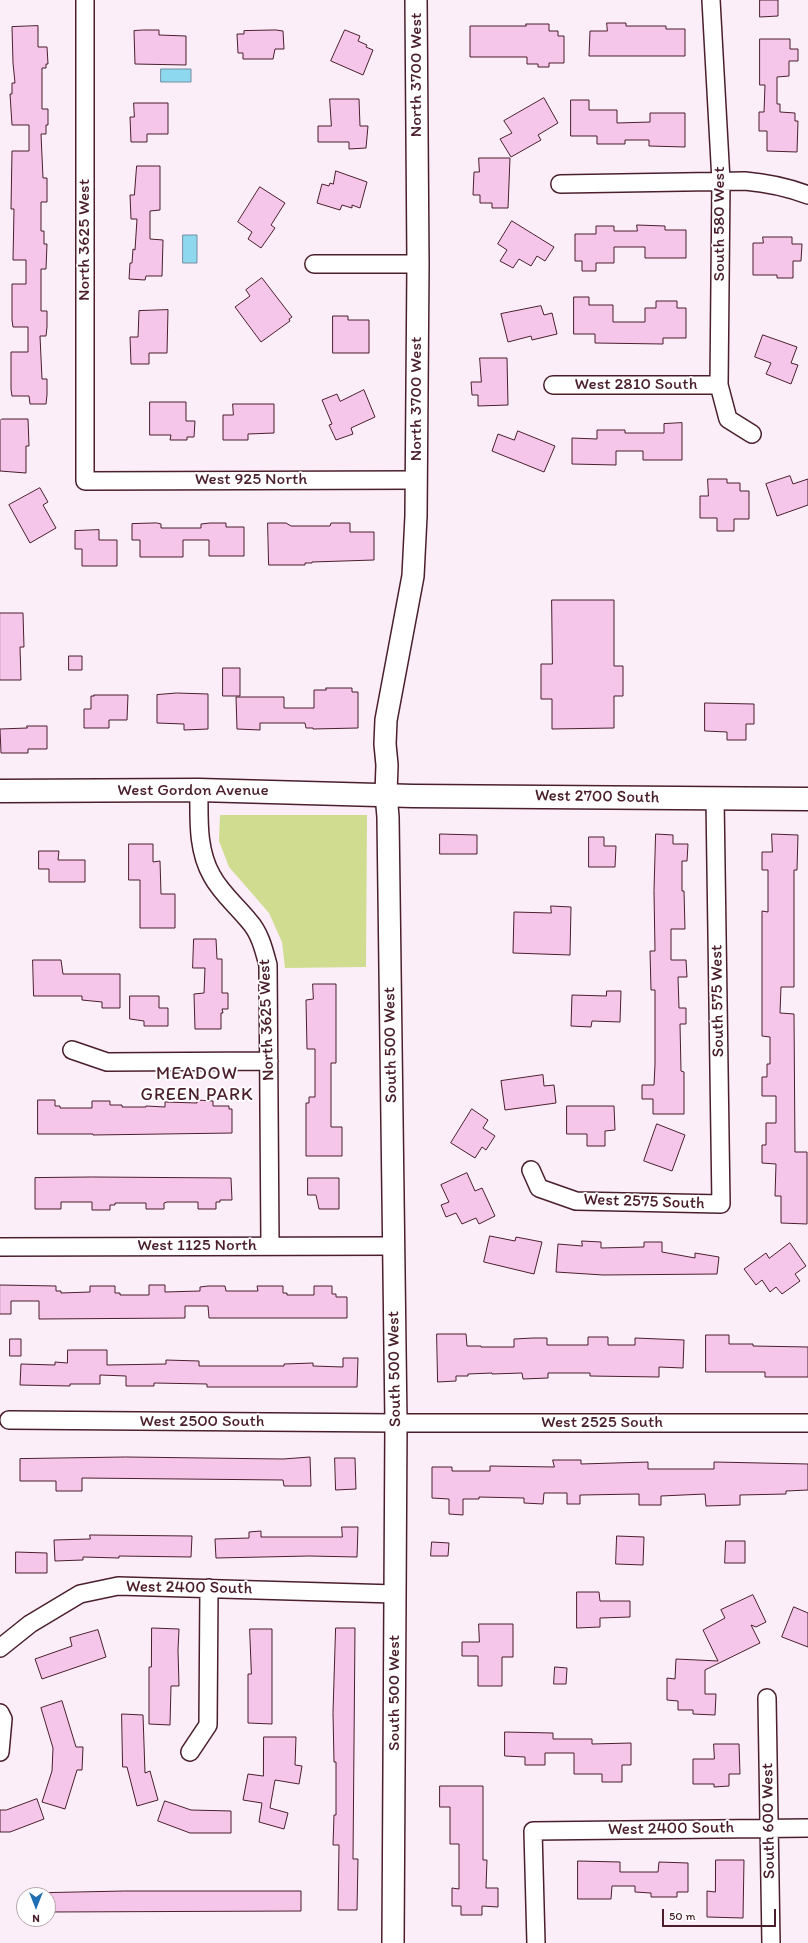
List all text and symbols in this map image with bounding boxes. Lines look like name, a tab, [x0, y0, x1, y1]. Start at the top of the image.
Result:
street label: North 3700 West	[407, 13, 427, 137]
street label: South 580 West	[710, 167, 730, 281]
street label: North 3625 West	[75, 179, 95, 301]
street label: North 3700 West	[407, 337, 427, 461]
street label: West 2810 South	[575, 375, 697, 395]
street label: West 925 North	[195, 470, 307, 490]
street label: West Gordon Avenue	[117, 781, 269, 801]
street label: West 2700 South	[535, 786, 659, 808]
street label: South 575 West	[707, 945, 729, 1057]
street label: North 3625 West	[255, 959, 279, 1081]
street label: South 500 West	[380, 987, 402, 1103]
district label: MEADOW GREEN PARK	[140, 1063, 254, 1106]
street label: West 2575 South	[583, 1190, 705, 1214]
street label: West 1125 North	[137, 1236, 257, 1256]
street label: South 500 West	[384, 1311, 406, 1427]
street label: West 2500 South	[139, 1412, 265, 1432]
street label: West 2525 South	[541, 1413, 663, 1433]
street label: West 2400 South	[126, 1577, 252, 1599]
street label: South 500 West	[385, 1635, 405, 1751]
street label: South 600 West	[758, 1763, 780, 1879]
street label: West 2400 South	[608, 1818, 734, 1840]
north arrow	[16, 1887, 56, 1927]
scale bar	[664, 1901, 778, 1927]
text: 50 m	[669, 1909, 695, 1923]
text: N	[32, 1912, 40, 1925]

